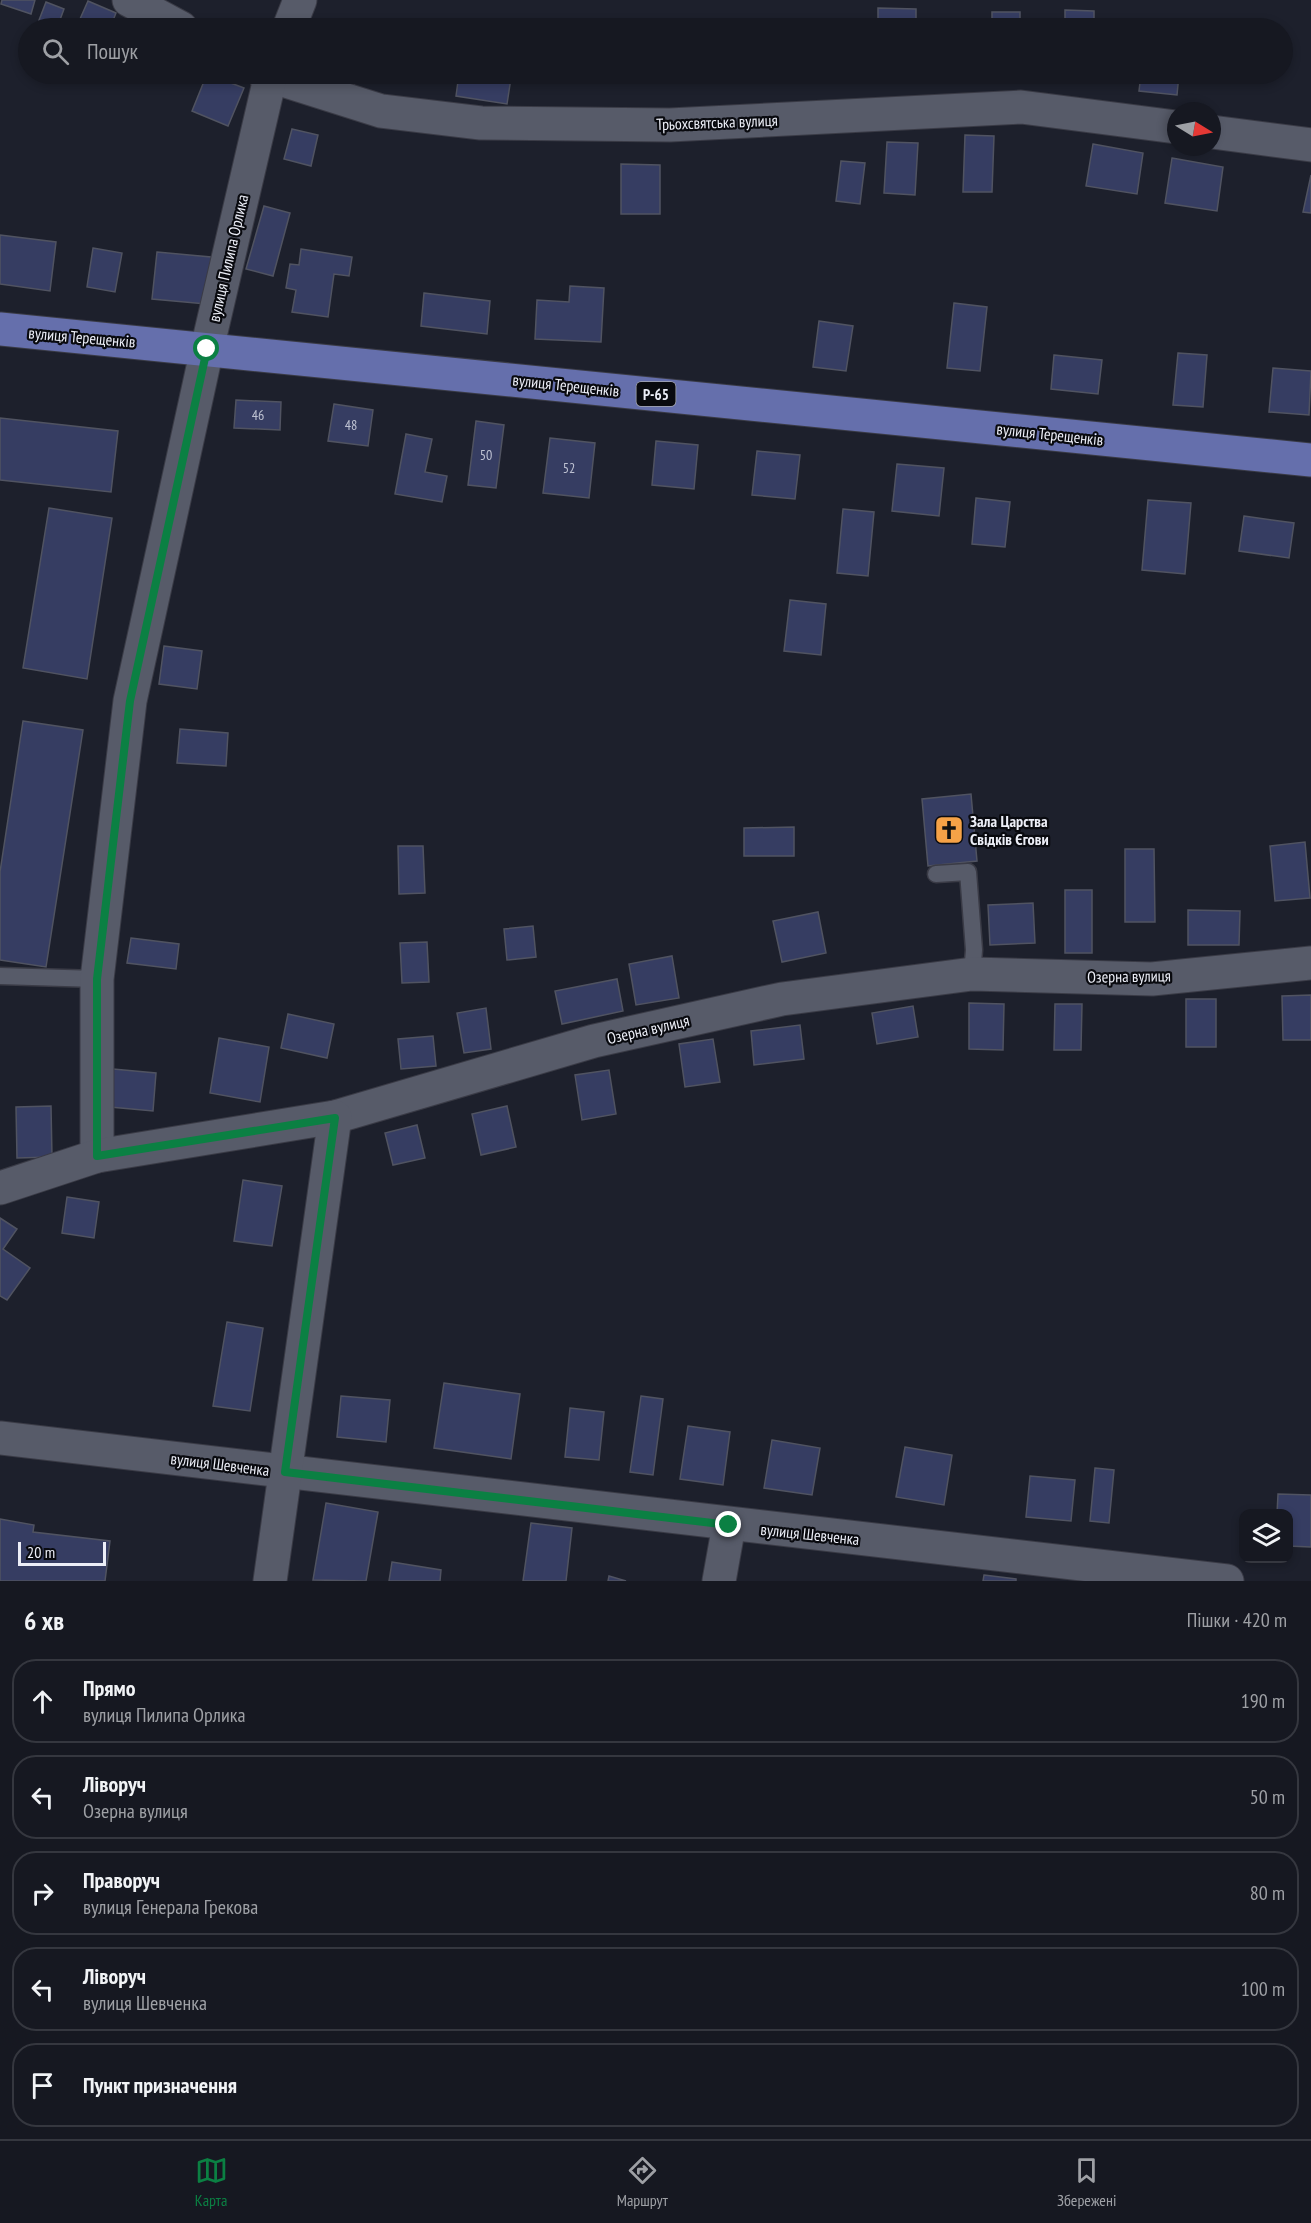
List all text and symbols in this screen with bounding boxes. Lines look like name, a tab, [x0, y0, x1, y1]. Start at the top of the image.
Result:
search box	[18, 18, 1293, 84]
icon: search	[39, 35, 72, 68]
text: Пошук	[87, 37, 138, 65]
north arrow	[1167, 102, 1221, 156]
street label: Трьохсвятська вулиця	[656, 110, 778, 134]
street label: вулиця Пилипа Орлика	[204, 192, 252, 324]
street label: вулиця Терещенків	[28, 322, 136, 352]
route start	[193, 335, 219, 361]
street label: вулиця Терещенків	[512, 369, 620, 401]
road number: Р-65	[636, 382, 676, 406]
house number: 46	[252, 406, 264, 424]
house number: 48	[345, 416, 357, 434]
street label: вулиця Терещенків	[996, 418, 1104, 450]
house number: 50	[480, 446, 492, 464]
house number: 52	[563, 459, 575, 477]
place label: Зала Царства Свідків Єгови	[970, 811, 1049, 849]
church icon: Зала Царства Свідків Єгови	[933, 814, 965, 846]
street label: Озерна вулиця	[1087, 965, 1171, 987]
street label: Озерна вулиця	[605, 1010, 691, 1048]
street label: вулиця Шевченка	[170, 1448, 270, 1480]
map controls	[1239, 1509, 1293, 1563]
button: layers	[1239, 1509, 1293, 1563]
route end	[715, 1511, 741, 1537]
street label: вулиця Шевченка	[760, 1519, 860, 1549]
scale bar	[18, 1539, 106, 1566]
text: 20 m	[27, 1542, 55, 1562]
text: 6 хв	[24, 1604, 64, 1637]
text: Пішки · 420 m	[1187, 1607, 1287, 1633]
text: Прямо	[83, 1674, 136, 1702]
icon: ahead	[26, 1685, 59, 1718]
text: 190 m	[1241, 1688, 1285, 1714]
text: вулиця Пилипа Орлика	[83, 1702, 245, 1728]
text: Ліворуч	[83, 1770, 146, 1798]
icon: left	[26, 1781, 59, 1814]
text: 50 m	[1250, 1784, 1285, 1810]
text: Озерна вулиця	[83, 1798, 188, 1824]
text: Праворуч	[83, 1866, 160, 1894]
icon: right	[26, 1877, 59, 1910]
text: 80 m	[1250, 1880, 1285, 1906]
text: вулиця Генерала Грекова	[83, 1894, 258, 1920]
text: Ліворуч	[83, 1962, 146, 1990]
icon: left	[26, 1973, 59, 2006]
text: 100 m	[1241, 1976, 1285, 2002]
text: вулиця Шевченка	[83, 1990, 207, 2016]
icon: arrive	[26, 2069, 59, 2102]
text: Пункт призначення	[83, 2071, 237, 2099]
tab: Карта	[195, 2154, 228, 2210]
tab: Маршрут	[617, 2154, 668, 2210]
tab: Збережені	[1057, 2154, 1116, 2210]

